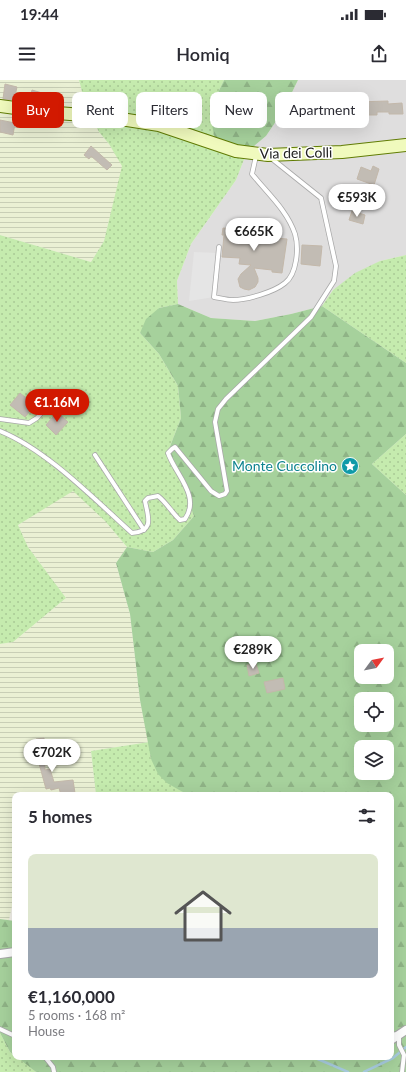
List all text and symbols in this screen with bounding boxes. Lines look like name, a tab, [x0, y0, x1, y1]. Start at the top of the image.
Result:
text: 19:44	[20, 5, 59, 23]
icon: menu	[16, 43, 38, 65]
text: Homiq	[176, 43, 230, 65]
icon: share	[368, 43, 390, 65]
chip: Buy	[12, 92, 64, 128]
chip: Rent	[72, 92, 128, 128]
chip: Filters	[136, 92, 202, 128]
chip: New	[210, 92, 267, 128]
chip: Apartment	[275, 92, 369, 128]
street label: Via dei Colli	[260, 143, 332, 162]
pin: €593K	[329, 184, 385, 218]
text: €593K	[337, 189, 377, 205]
pin: €665K	[226, 218, 282, 252]
text: €665K	[234, 223, 274, 239]
pin: €1.16M	[24, 389, 90, 423]
text: €1.16M	[34, 394, 80, 410]
place icon: Monte Cuccolino	[340, 456, 360, 476]
place label: Monte Cuccolino	[232, 457, 337, 474]
pin: €289K	[225, 636, 281, 670]
text: €289K	[233, 641, 273, 657]
north arrow	[354, 644, 394, 684]
map controls	[354, 644, 394, 780]
button: locate	[354, 692, 394, 732]
pin: €702K	[24, 739, 80, 773]
button: layers	[354, 740, 394, 780]
text: €702K	[32, 744, 72, 760]
icon: filters	[356, 805, 378, 827]
text: 5 homes	[28, 806, 92, 827]
icon: home	[167, 880, 239, 952]
text: €1,160,000	[28, 986, 115, 1007]
text: 5 rooms · 168 m²	[28, 1007, 125, 1023]
text: House	[28, 1023, 65, 1039]

